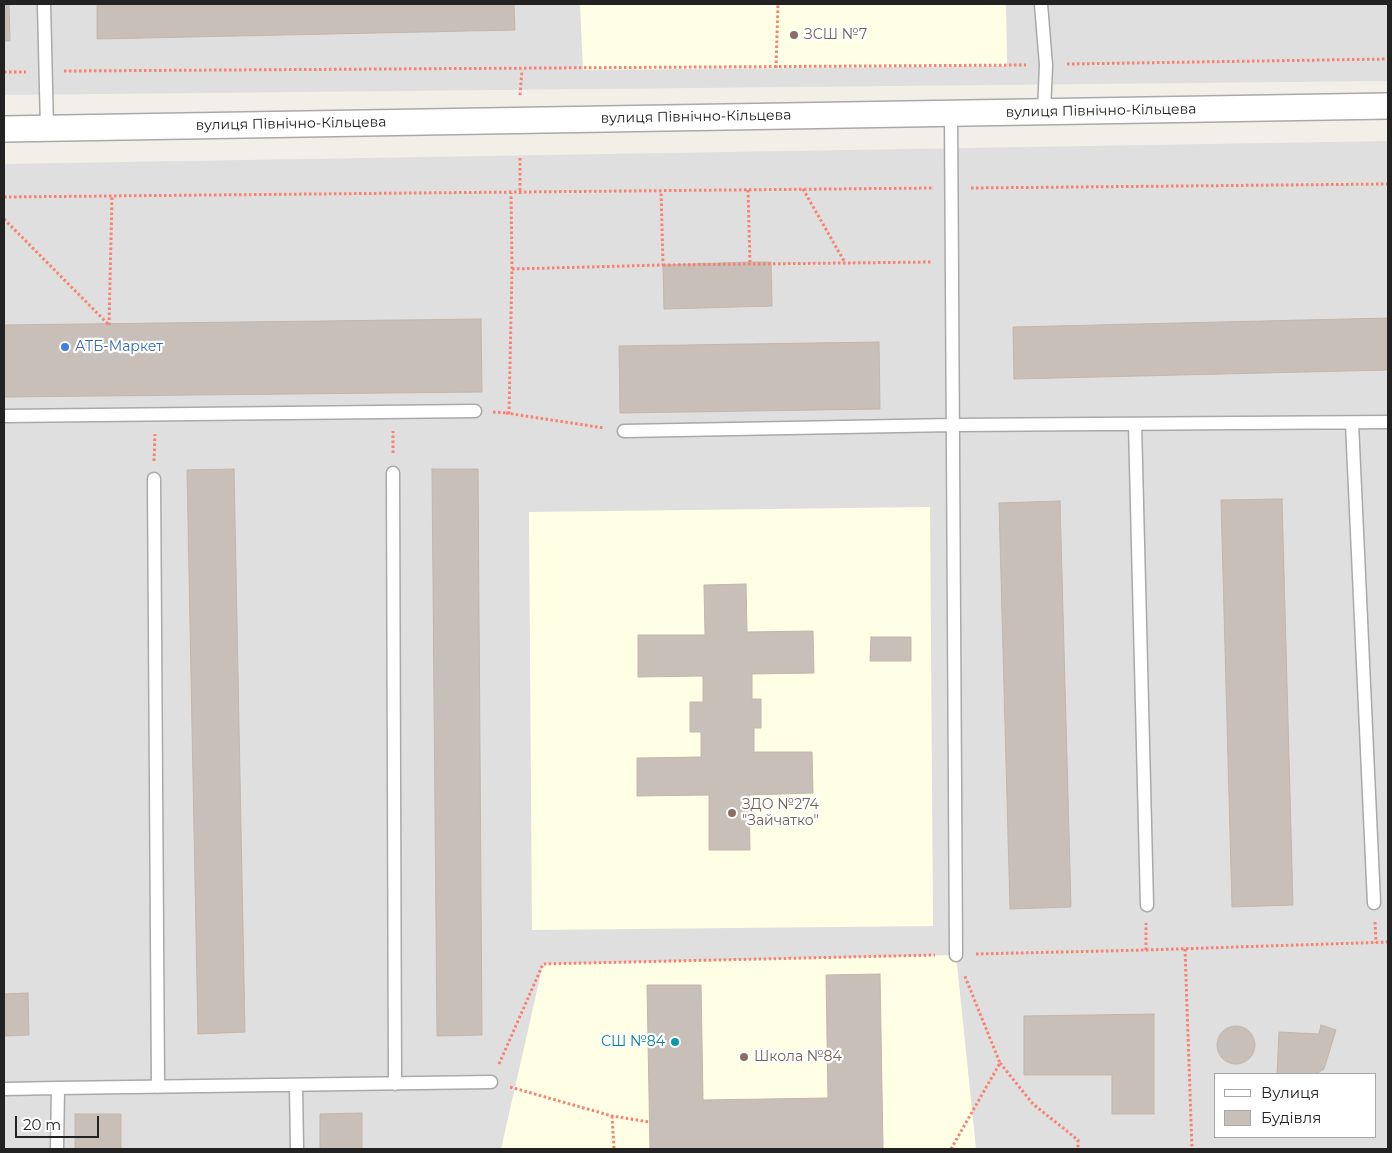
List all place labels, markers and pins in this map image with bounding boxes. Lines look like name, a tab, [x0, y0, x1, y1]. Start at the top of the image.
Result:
place label: ЗСШ №7	[804, 27, 867, 43]
marker: ЗСШ №7	[788, 29, 800, 41]
place label: АТБ-Маркет	[75, 339, 163, 355]
marker: АТБ-Маркет	[59, 341, 71, 353]
place label: ЗДО №274 "Зайчатко"	[742, 797, 819, 830]
marker: ЗДО №274 "Зайчатко"	[726, 807, 738, 819]
place label: СШ №84	[601, 1034, 665, 1050]
marker: СШ №84	[669, 1036, 681, 1048]
place label: Школа №84	[754, 1049, 842, 1065]
marker: Школа №84	[738, 1051, 750, 1063]

